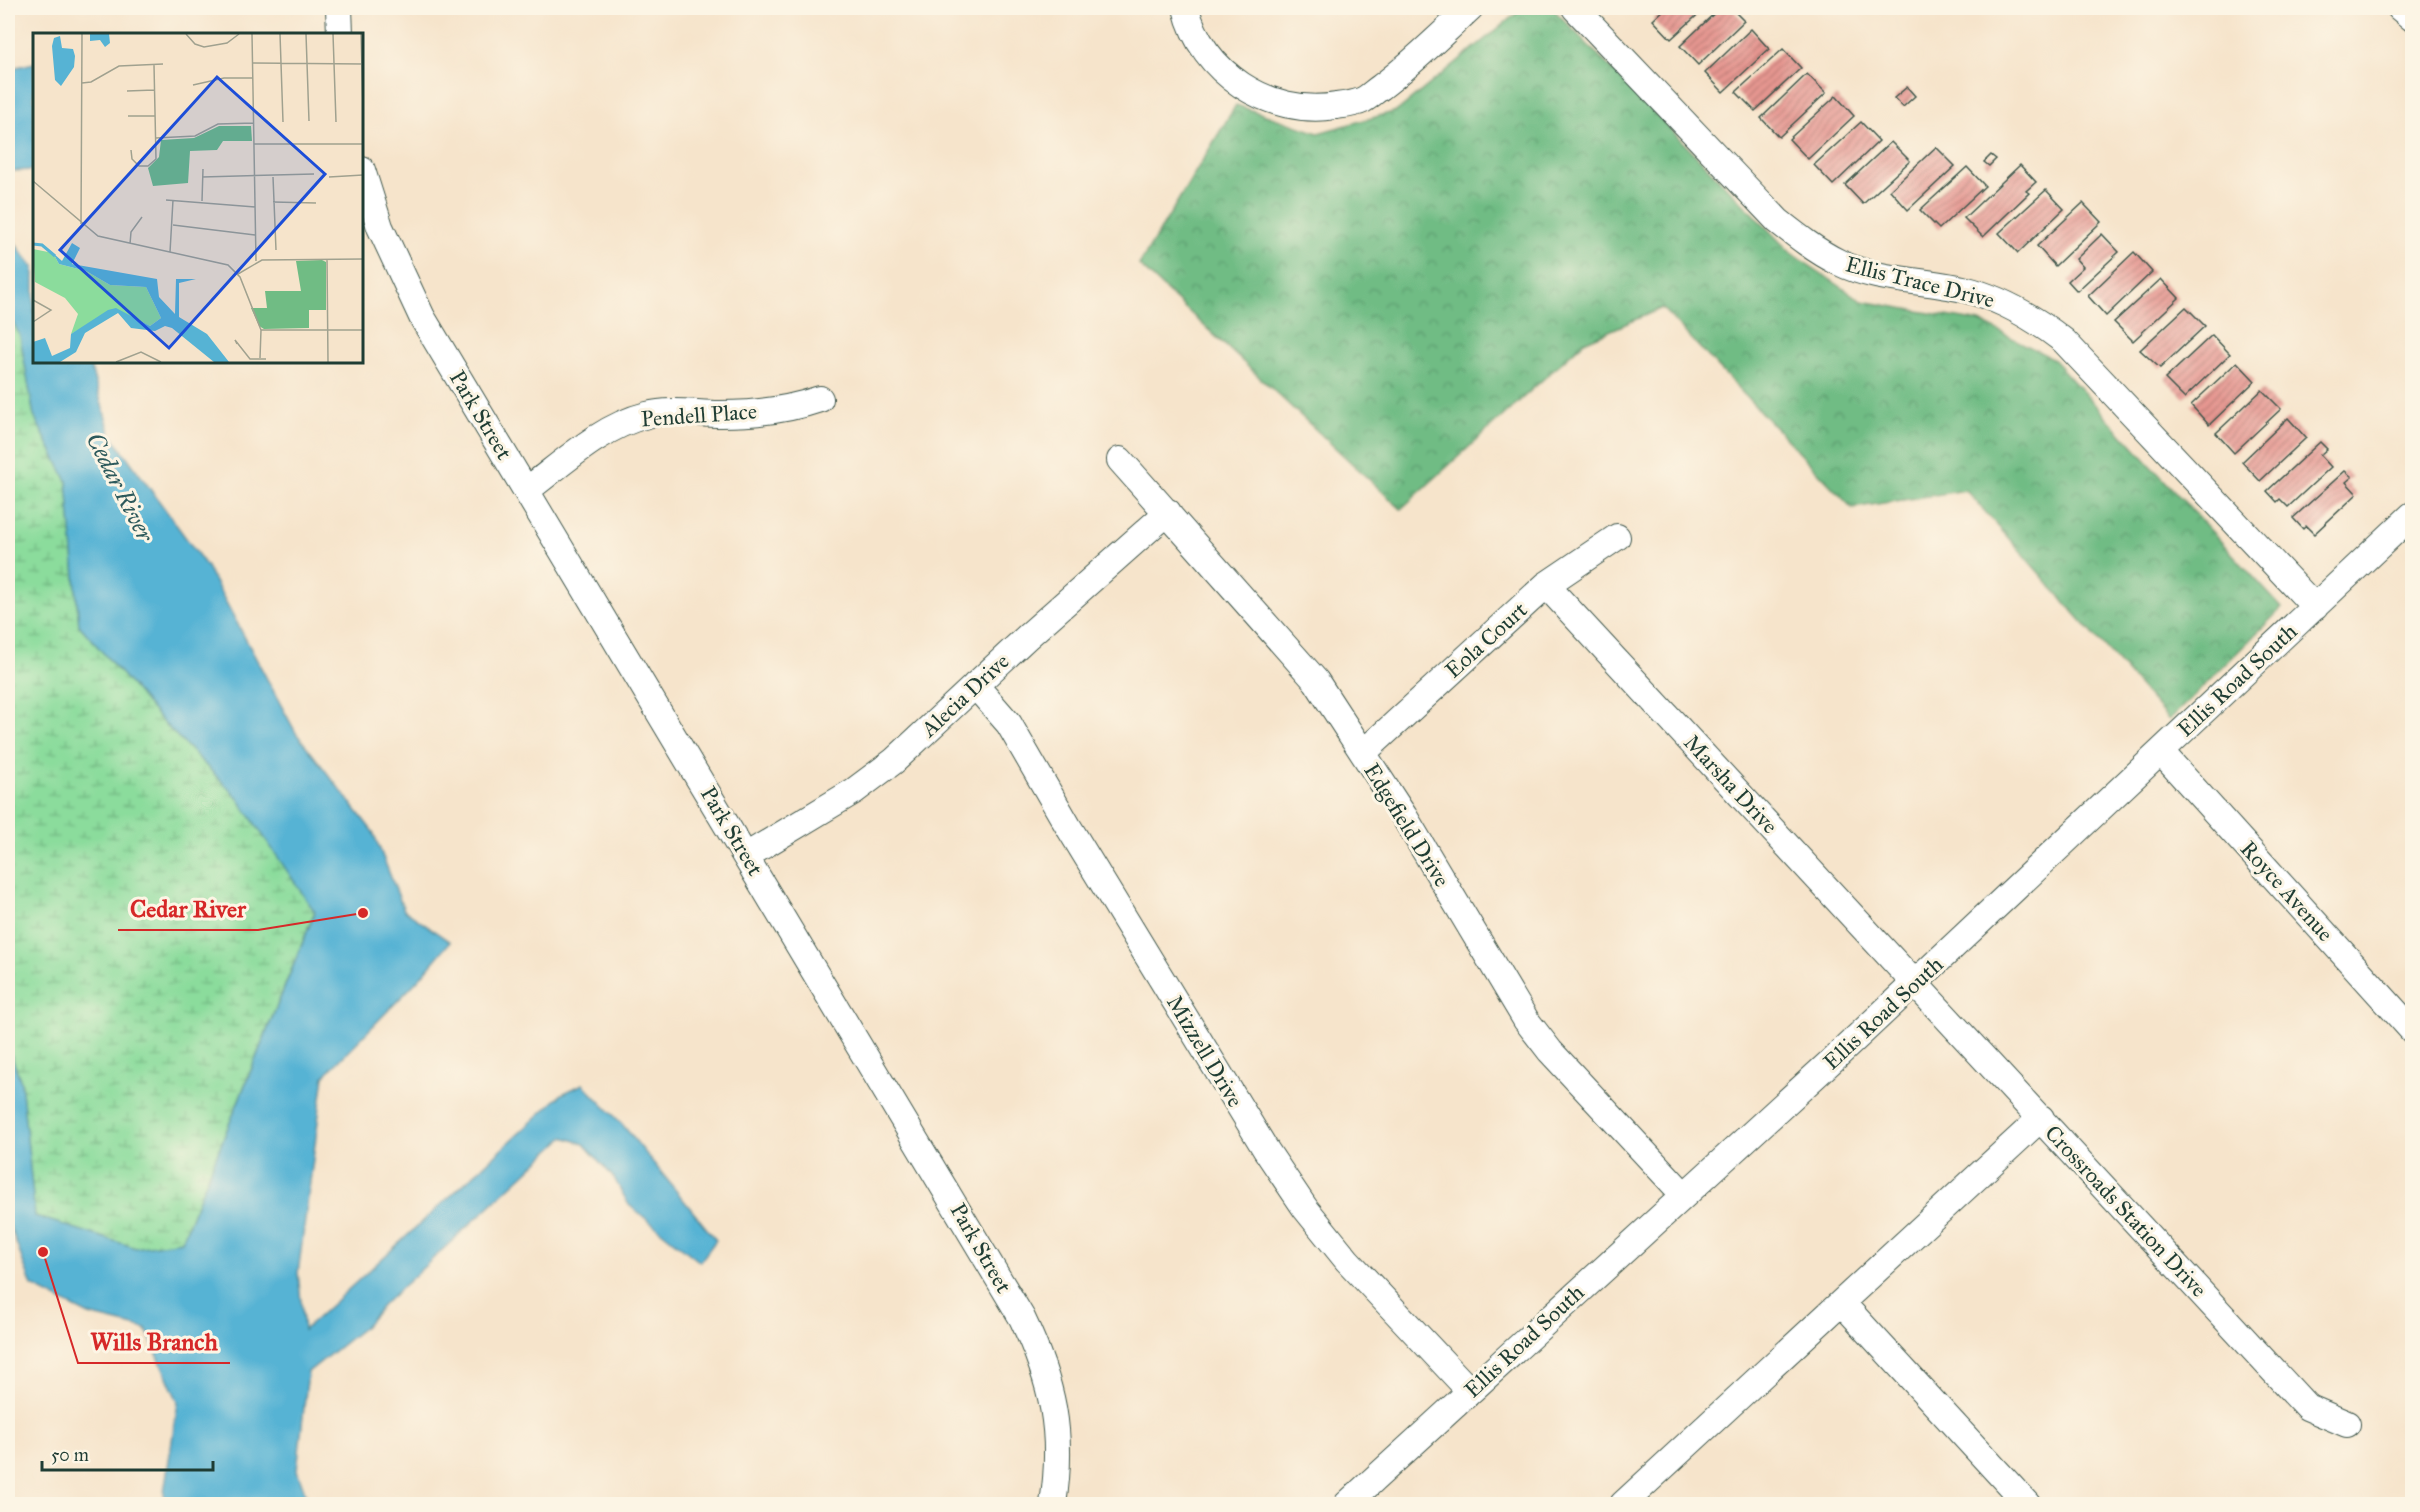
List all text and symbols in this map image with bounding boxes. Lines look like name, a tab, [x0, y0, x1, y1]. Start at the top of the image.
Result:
inset map	[33, 33, 363, 363]
street label: Ellis Trace Drive	[1843, 250, 1997, 314]
street label: Park Street	[444, 366, 518, 465]
street label: Pendell Place	[640, 397, 758, 433]
water label: Cedar River	[80, 427, 161, 548]
street label: Eola Court	[1439, 596, 1533, 684]
street label: Ellis Road South	[2172, 618, 2302, 742]
street label: Alecia Drive	[915, 648, 1014, 743]
street label: Marsha Drive	[1678, 729, 1784, 839]
street label: Edgefield Drive	[1358, 758, 1456, 892]
street label: Park Street	[695, 782, 769, 881]
street label: Royce Avenue	[2235, 835, 2339, 947]
callout: Cedar River	[118, 888, 258, 930]
text: Cedar River	[130, 894, 247, 924]
street label: Ellis Road South	[1818, 951, 1948, 1075]
street label: Mizzell Drive	[1161, 990, 1249, 1112]
street label: Crossroads Station Drive	[2039, 1119, 2213, 1303]
street label: Park Street	[945, 1198, 1018, 1298]
street label: Ellis Road South	[1459, 1279, 1589, 1403]
callout: Wills Branch	[78, 1321, 230, 1363]
text: Wills Branch	[90, 1327, 218, 1357]
scale bar	[42, 1434, 213, 1472]
text: 50 m	[51, 1444, 89, 1466]

